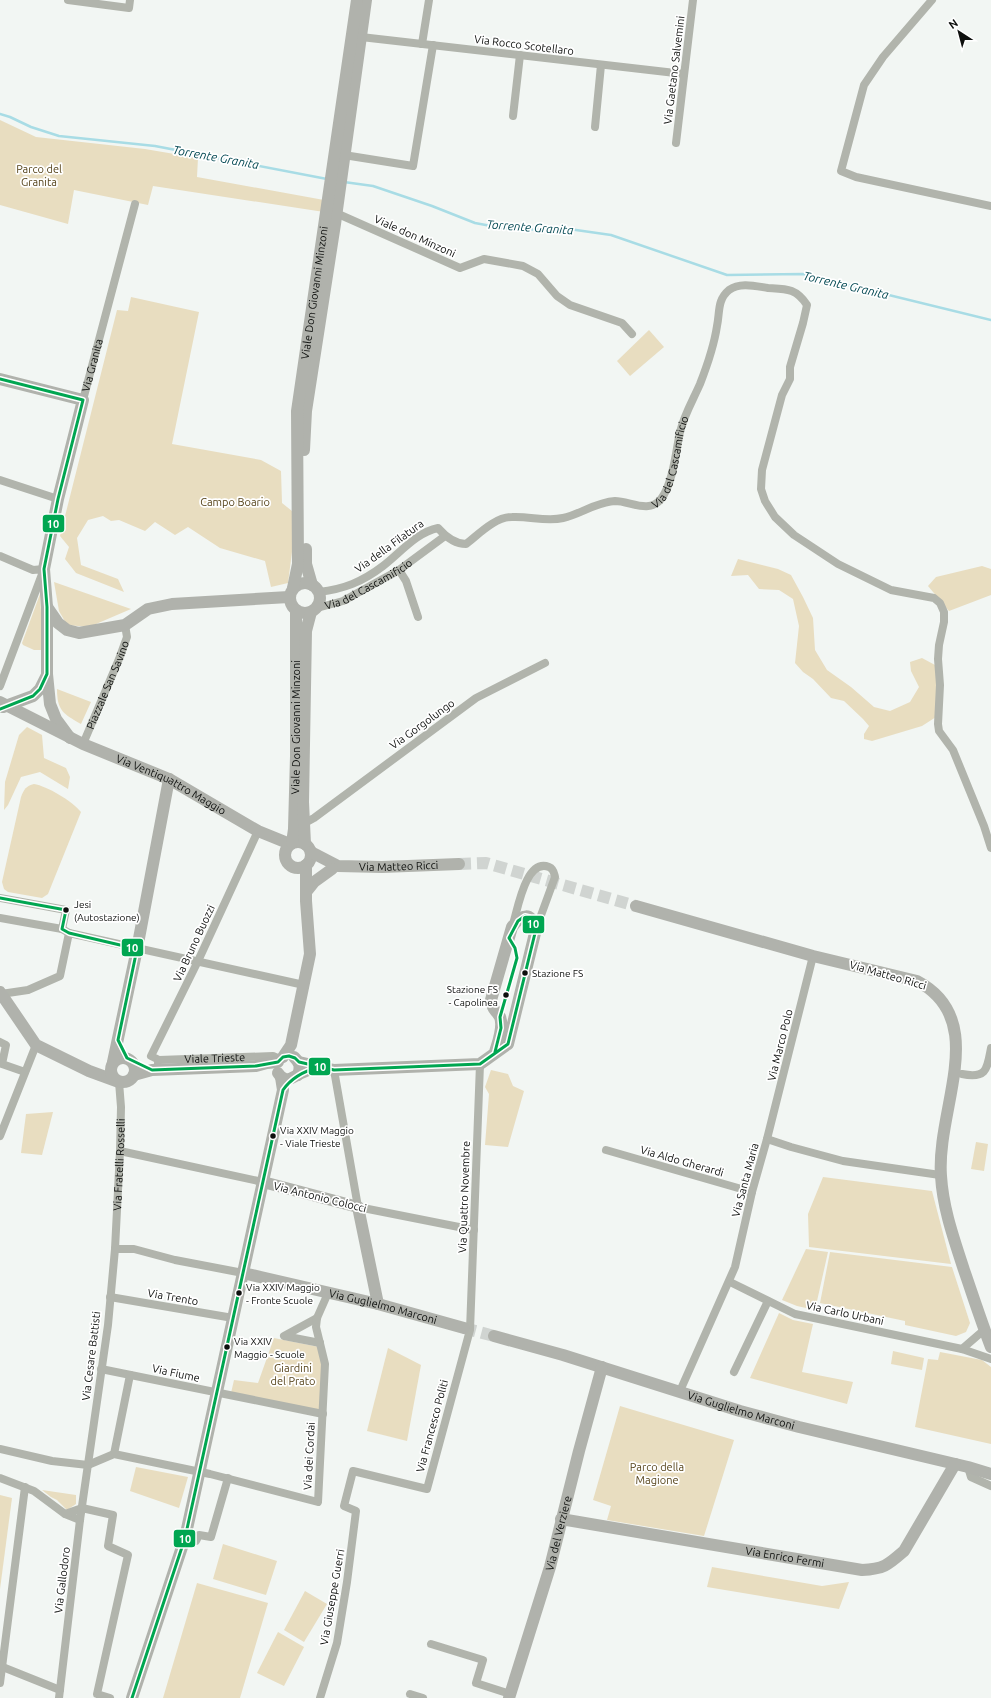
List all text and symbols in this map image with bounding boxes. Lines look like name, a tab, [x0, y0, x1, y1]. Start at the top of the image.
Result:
north arrow	[939, 12, 979, 52]
street label: Via Gaetano Salvemini	[661, 15, 687, 125]
text: N	[946, 17, 960, 31]
street label: Via Rocco Scotellaro	[474, 33, 574, 57]
water label: Torrente Granita	[172, 143, 261, 171]
park label: Parco del Granita	[16, 163, 62, 188]
street label: Viale don Minzoni	[373, 213, 457, 259]
water label: Torrente Granita	[486, 217, 575, 237]
street label: Viale Don Giovanni Minzoni	[299, 225, 330, 360]
water label: Torrente Granita	[802, 269, 890, 301]
street label: Via Granita	[79, 337, 105, 393]
street label: Via del Cascamificio	[650, 414, 691, 511]
park label: Campo Boario	[200, 496, 270, 508]
line badge: 10	[42, 514, 65, 533]
street label: Via della Filatura	[352, 517, 426, 575]
text: 10	[47, 518, 59, 530]
street label: Via del Cascamificio	[323, 556, 414, 612]
street label: Piazzale San Savino	[84, 639, 131, 731]
street label: Viale Don Giovanni Minzoni	[289, 660, 302, 794]
street label: Via Gorgolungo	[387, 697, 457, 751]
street label: Via Ventiquattro Maggio	[114, 752, 228, 817]
street label: Via Matteo Ricci	[359, 859, 439, 873]
place label: Jesi (Autostazione)	[74, 899, 140, 923]
street label: Via Bruno Buozzi	[171, 903, 217, 983]
marker: Jesi (Autostazione)	[61, 905, 71, 915]
line badge: 10	[522, 915, 545, 934]
text: 10	[527, 918, 539, 930]
line badge: 10	[121, 938, 144, 957]
text: 10	[126, 942, 138, 954]
street label: Via Matteo Ricci	[848, 958, 928, 992]
marker: Stazione FS	[520, 968, 530, 978]
place label: Stazione FS	[532, 968, 583, 979]
place label: Stazione FS - Capolinea	[447, 984, 498, 1008]
marker: Stazione FS - Capolinea	[501, 990, 511, 1000]
street label: Via Marco Polo	[765, 1008, 795, 1082]
street label: Viale Trieste	[184, 1051, 246, 1065]
line badge: 10	[308, 1057, 331, 1076]
text: 10	[314, 1061, 326, 1073]
street label: Via Fratelli Rosselli	[111, 1118, 127, 1211]
place label: Via XXIV Maggio - Viale Trieste	[280, 1125, 354, 1149]
marker: Via XXIV Maggio - Viale Trieste	[268, 1131, 278, 1141]
street label: Via Quattro Novembre	[456, 1141, 472, 1253]
street label: Via Santa Maria	[729, 1142, 761, 1218]
street label: Via Aldo Gherardi	[639, 1143, 725, 1179]
street label: Via Antonio Colocci	[272, 1180, 368, 1214]
place label: Via XXIV Maggio - Fronte Scuole	[246, 1282, 320, 1306]
street label: Via Trento	[147, 1287, 199, 1307]
street label: Via Guglielmo Marconi	[328, 1287, 438, 1326]
marker: Via XXIV Maggio - Fronte Scuole	[234, 1288, 244, 1298]
street label: Via Carlo Urbani	[805, 1299, 885, 1327]
street label: Via Cesare Battisti	[80, 1311, 102, 1401]
place label: Via XXIV Maggio - Scuole	[234, 1336, 305, 1360]
marker: Via XXIV Maggio - Scuole	[222, 1342, 232, 1352]
street label: Via Fiume	[151, 1362, 201, 1384]
park label: Giardini del Prato	[270, 1362, 316, 1387]
street label: Via Francesco Politi	[414, 1378, 450, 1474]
street label: Via Guglielmo Marconi	[686, 1389, 796, 1432]
street label: Via dei Cordai	[301, 1422, 317, 1490]
park label: Parco della Magione	[630, 1461, 684, 1486]
street label: Via del Verziere	[543, 1494, 574, 1572]
line badge: 10	[173, 1529, 196, 1548]
text: 10	[179, 1533, 191, 1545]
street label: Via Enrico Fermi	[744, 1544, 825, 1570]
street label: Via Gallodoro	[52, 1546, 72, 1614]
street label: Via Giuseppe Guerri	[318, 1548, 346, 1646]

